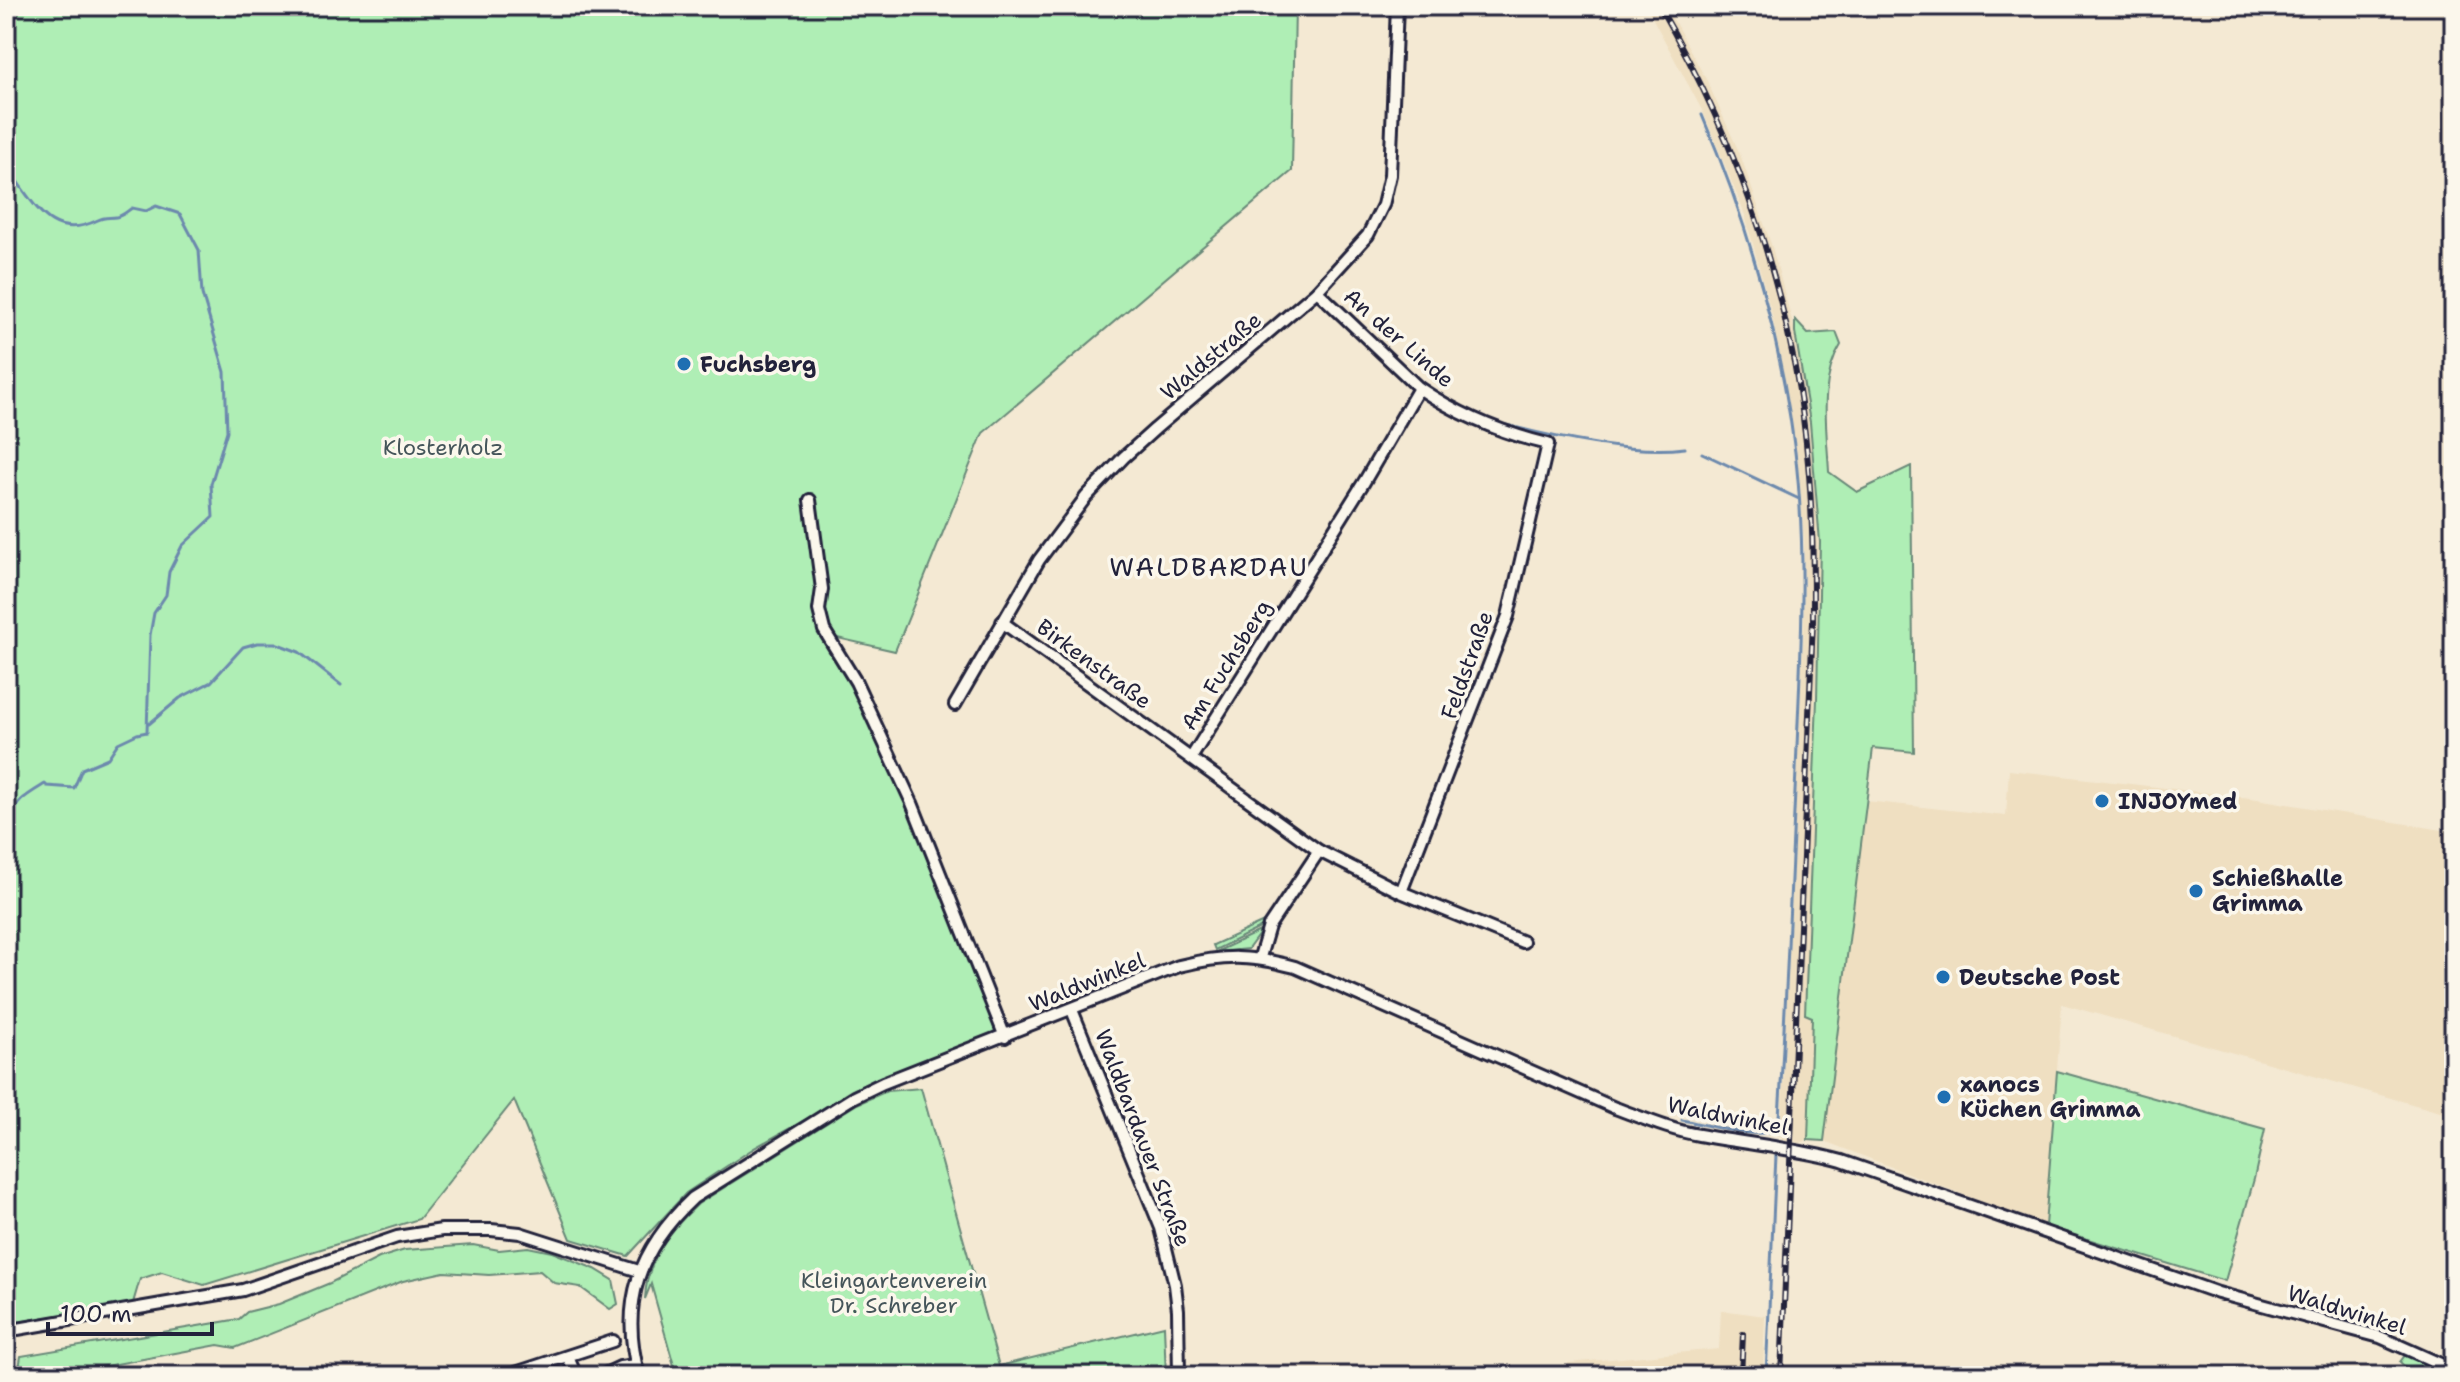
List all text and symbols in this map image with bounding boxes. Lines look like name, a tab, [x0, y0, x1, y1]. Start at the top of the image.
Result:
street label: An der Linde	[1338, 282, 1460, 394]
street label: Waldstraße	[1154, 305, 1268, 407]
place label: Fuchsberg	[700, 350, 816, 379]
marker: Fuchsberg	[675, 355, 693, 373]
park label: Klosterholz	[383, 433, 503, 462]
district label: WALDBARDAU	[1109, 549, 1309, 584]
street label: Am Fuchsberg	[1174, 594, 1278, 736]
street label: Feldstraße	[1434, 607, 1500, 723]
street label: Birkenstraße	[1031, 613, 1157, 715]
place label: INJOYmed	[2118, 787, 2237, 816]
marker: INJOYmed	[2093, 792, 2111, 810]
place label: Schießhalle Grimma	[2212, 864, 2343, 918]
marker: Schießhalle Grimma	[2187, 882, 2205, 900]
street label: Waldwinkel	[1025, 945, 1150, 1018]
place label: Deutsche Post	[1959, 963, 2120, 992]
marker: Deutsche Post	[1934, 968, 1952, 986]
street label: Waldbardauer Straße	[1088, 1025, 1198, 1251]
place label: xanocs Küchen Grimma	[1960, 1070, 2140, 1124]
marker: xanocs Küchen Grimma	[1935, 1088, 1953, 1106]
street label: Waldwinkel	[1665, 1090, 1792, 1142]
park label: Kleingartenverein Dr. Schreber	[801, 1266, 987, 1320]
street label: Waldwinkel	[2284, 1278, 2410, 1342]
scale bar	[48, 1286, 212, 1336]
text: 100 m	[60, 1298, 132, 1330]

